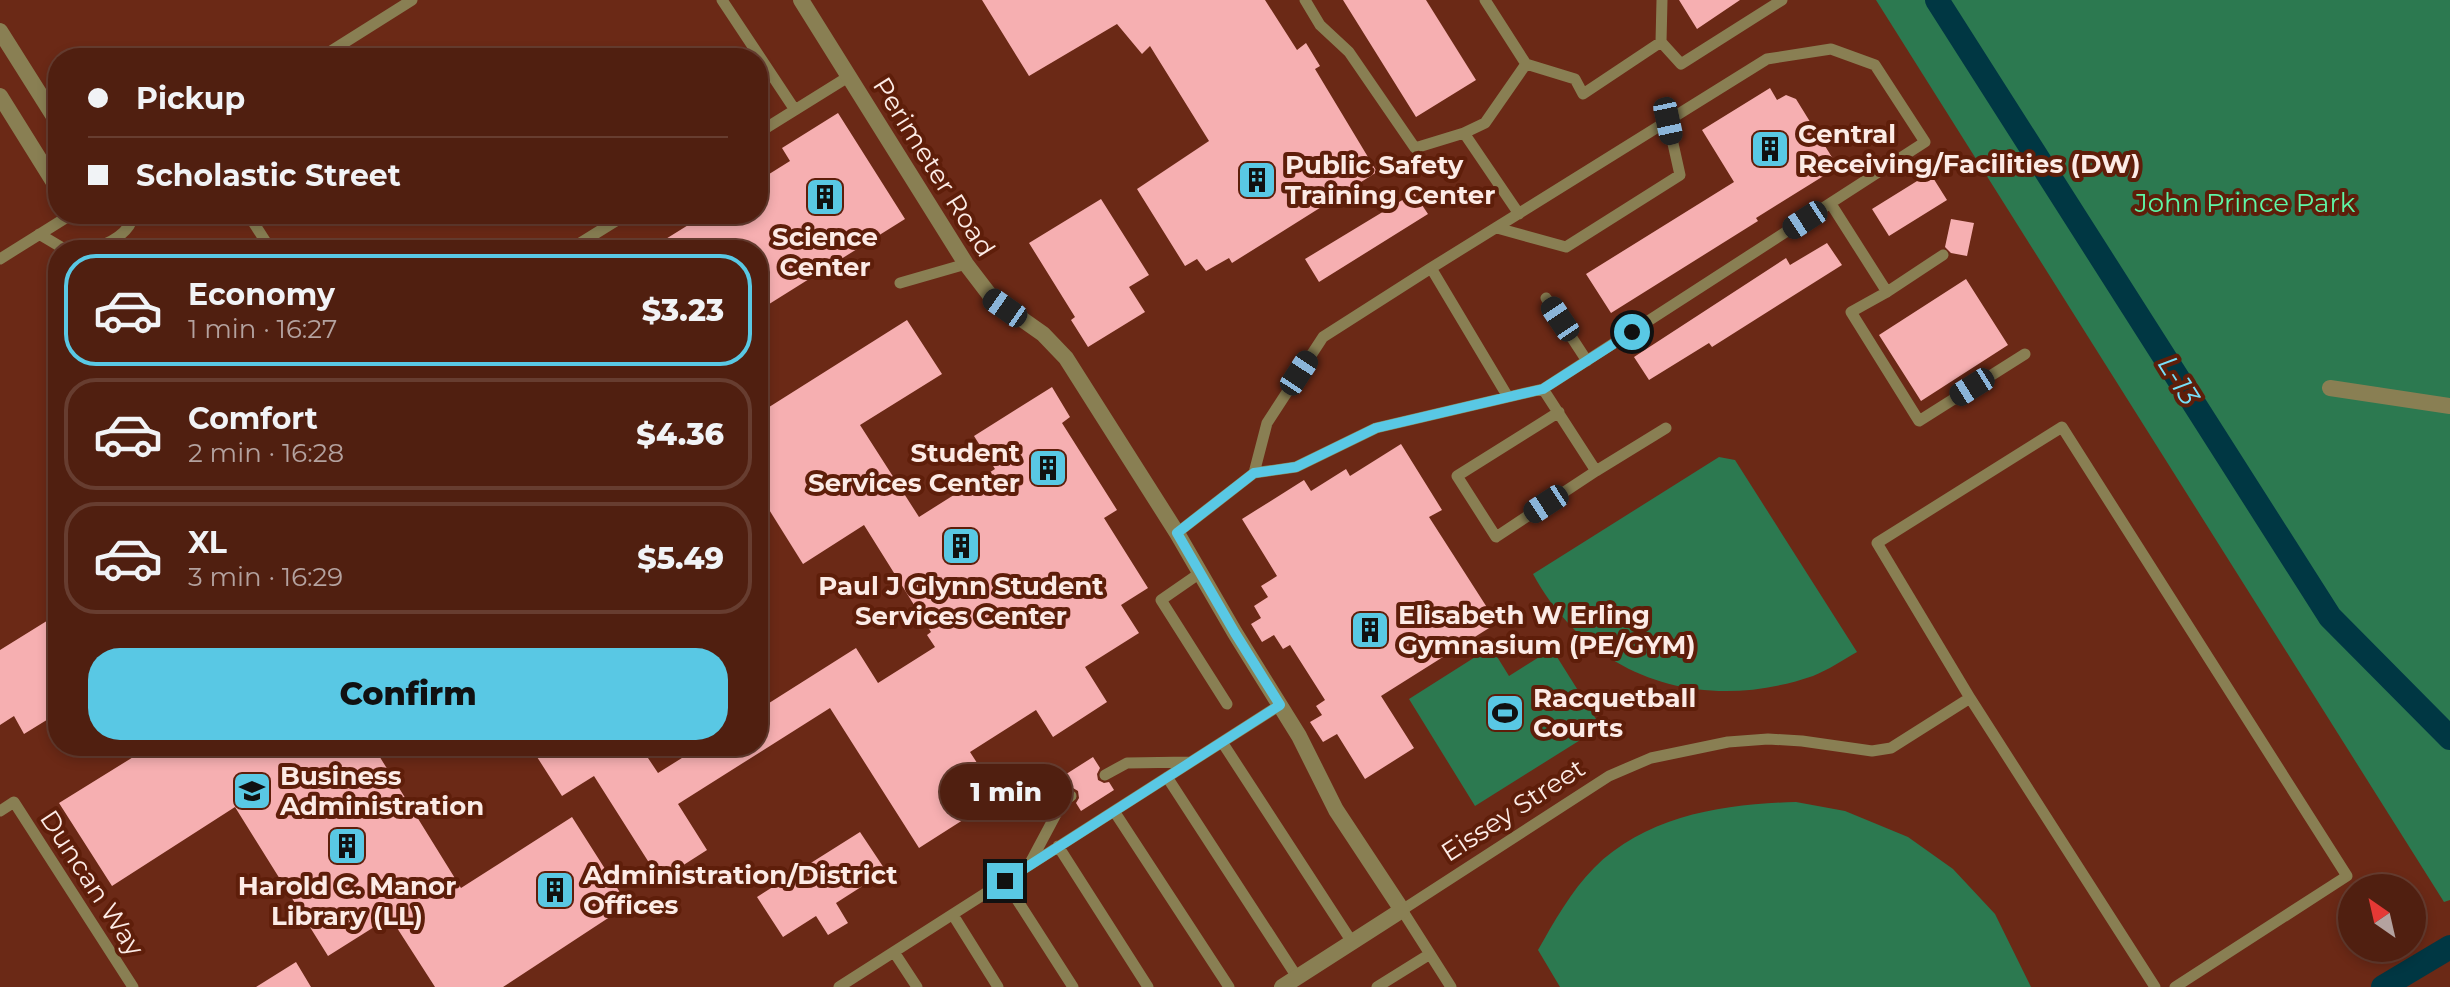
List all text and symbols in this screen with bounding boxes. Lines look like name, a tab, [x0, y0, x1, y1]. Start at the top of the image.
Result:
street label: Perimeter Road	[866, 71, 1002, 263]
text: Pickup	[136, 80, 245, 117]
car	[1651, 95, 1685, 147]
place label: Central Receiving/Facilities (DW)	[1798, 118, 2141, 180]
building icon: Central Receiving/Facilities (DW)	[1749, 128, 1791, 170]
place label: Public Safety Training Center	[1285, 149, 1495, 211]
text: Scholastic Street	[136, 157, 401, 194]
building icon: Public Safety Training Center	[1236, 159, 1278, 201]
building icon: Science Center	[804, 176, 846, 218]
park label: John Prince Park	[2134, 187, 2356, 219]
car	[1778, 197, 1832, 243]
place label: Science Center	[772, 221, 878, 283]
icon: car	[92, 274, 164, 346]
text: Economy	[188, 276, 335, 313]
car	[978, 284, 1032, 332]
text: $3.23	[642, 292, 724, 329]
car	[1537, 292, 1583, 346]
text: 1 min · 16:27	[188, 313, 337, 345]
route start	[1614, 314, 1650, 350]
car	[1276, 346, 1322, 400]
water label: L-13	[2151, 349, 2208, 412]
car	[1945, 364, 1999, 410]
icon: car	[92, 398, 164, 470]
text: Comfort	[188, 400, 318, 437]
text: $4.36	[636, 416, 724, 453]
text: 2 min · 16:28	[188, 437, 344, 469]
place label: Student Services Center	[808, 437, 1020, 499]
building icon: Student Services Center	[1027, 447, 1069, 489]
car	[1519, 481, 1573, 527]
icon: car	[92, 522, 164, 594]
text: XL	[188, 524, 227, 561]
building icon: Paul J Glynn Student Services Center	[940, 525, 982, 567]
text: $5.49	[637, 540, 724, 577]
text: 3 min · 16:29	[188, 561, 343, 593]
place label: Paul J Glynn Student Services Center	[818, 570, 1104, 632]
place label: Elisabeth W Erling Gymnasium (PE/GYM)	[1398, 599, 1696, 661]
building icon: Elisabeth W Erling Gymnasium (PE/GYM)	[1349, 609, 1391, 651]
button: Confirm	[88, 648, 728, 740]
place label: Racquetball Courts	[1533, 682, 1696, 744]
sports icon: Racquetball Courts	[1484, 692, 1526, 734]
street label: Eissey Street	[1435, 752, 1591, 868]
place label: Business Administration	[279, 760, 484, 822]
callout: 1 min	[939, 765, 1071, 821]
school or university icon: Business Administration	[231, 770, 273, 812]
text: 1 min	[970, 776, 1042, 808]
street label: Duncan Way	[33, 804, 151, 963]
building icon: Harold C. Manor Library (LL)	[326, 825, 368, 867]
place label: Administration/District Offices	[582, 859, 898, 921]
route end	[987, 863, 1023, 899]
building icon: Administration/District Offices	[534, 869, 576, 911]
place label: Harold C. Manor Library (LL)	[238, 870, 456, 932]
north arrow	[2338, 874, 2426, 962]
map controls	[2338, 874, 2426, 962]

